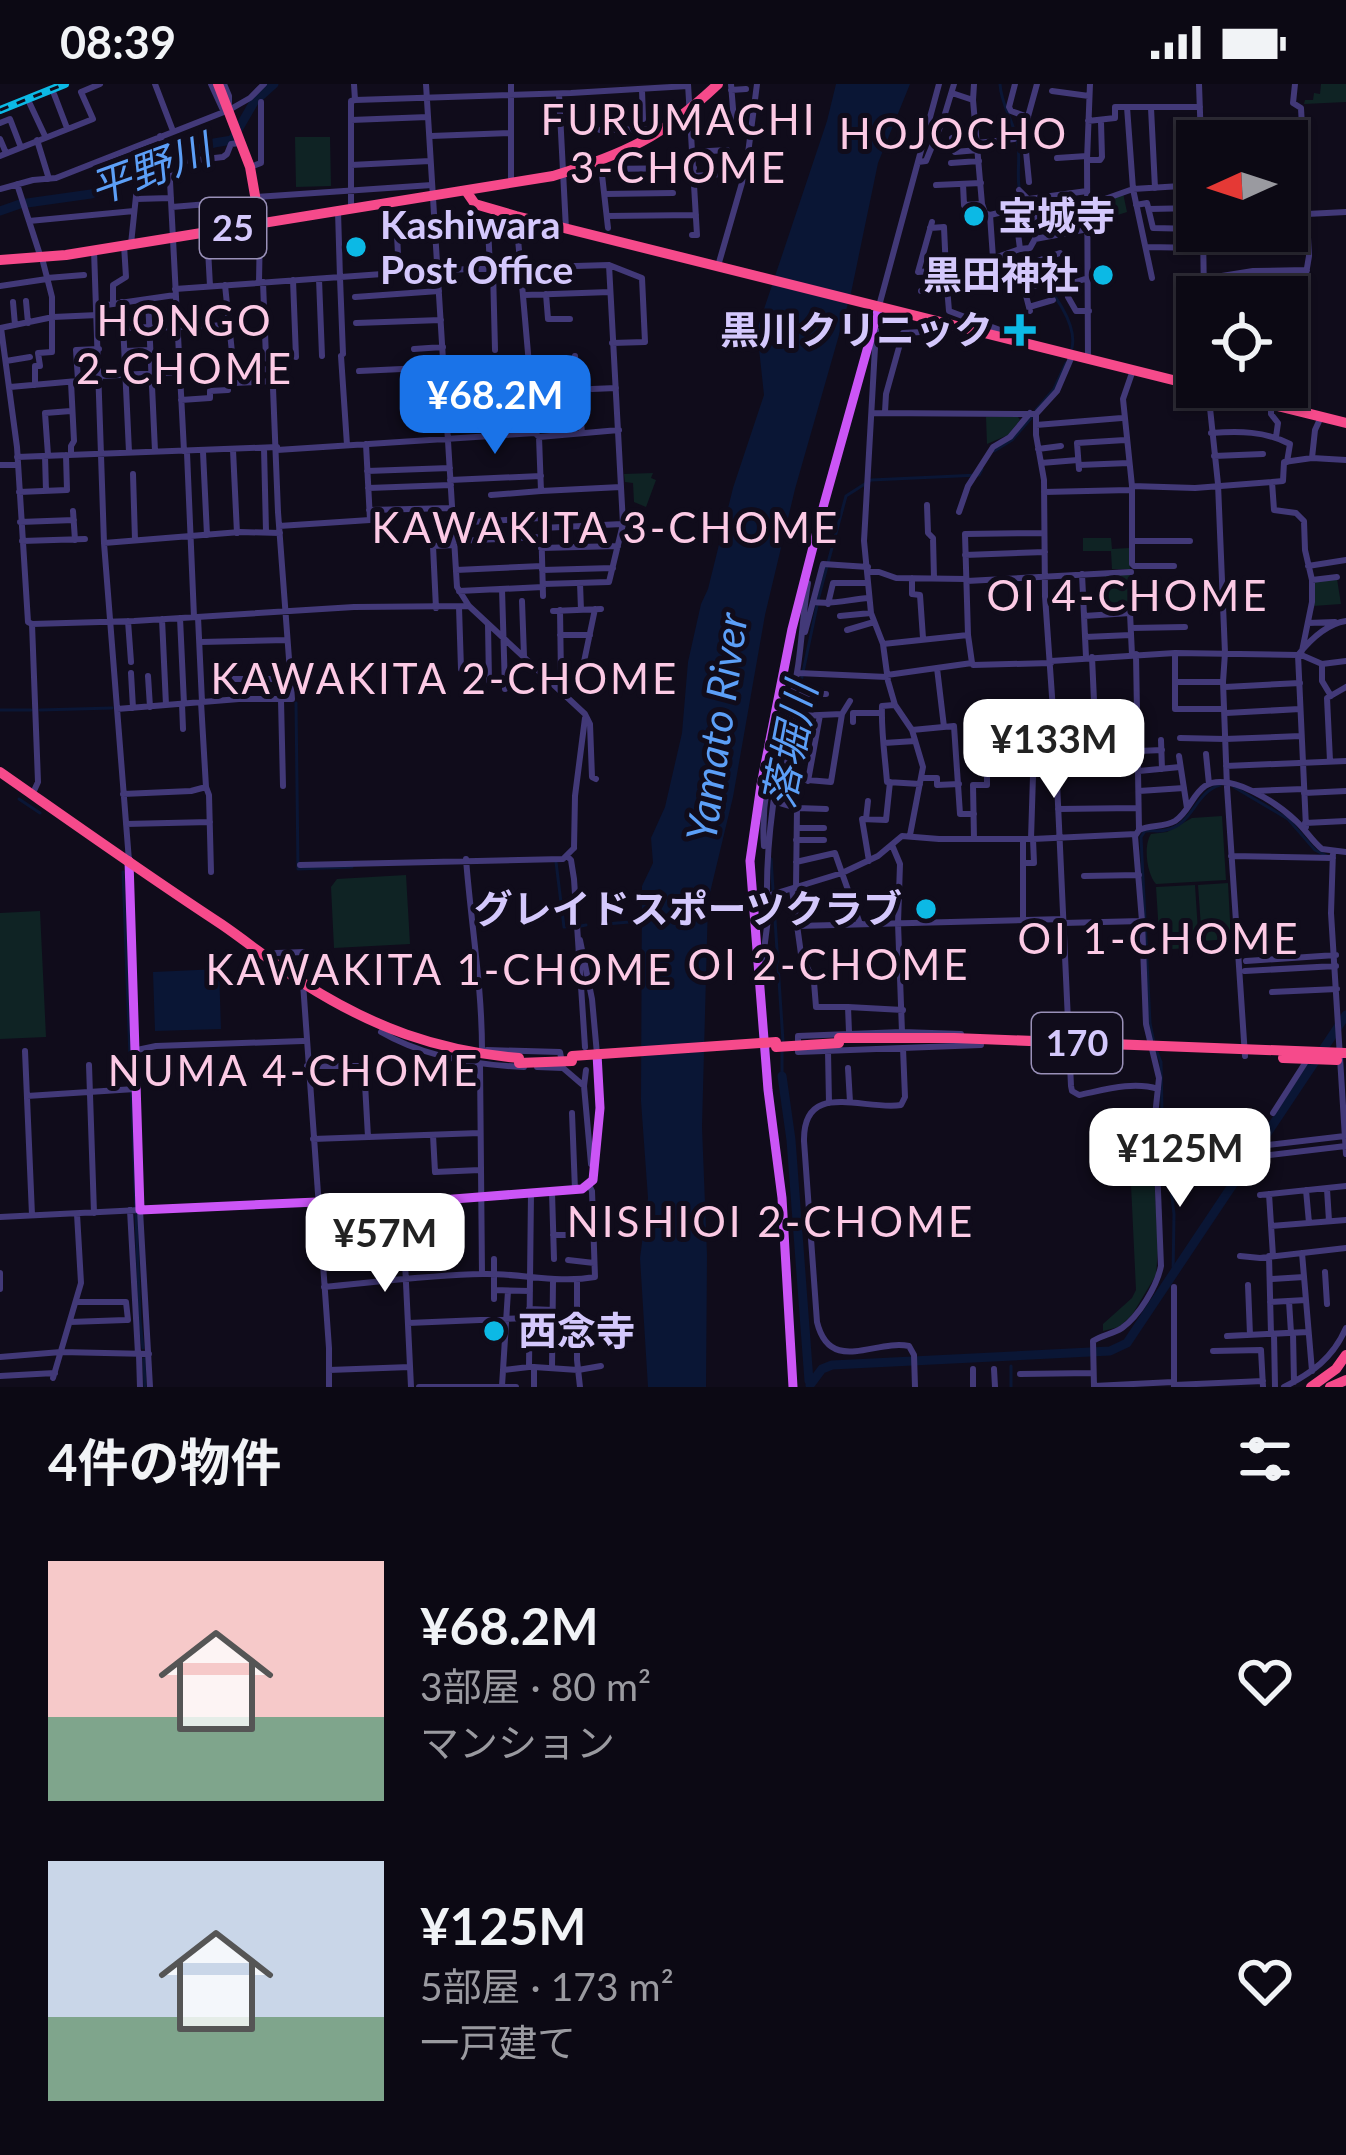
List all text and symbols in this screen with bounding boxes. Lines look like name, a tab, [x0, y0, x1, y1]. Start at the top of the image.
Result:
text: 08:39	[60, 15, 176, 69]
district label: FURUMACHI 3-CHOME	[540, 94, 818, 192]
district label: HOJOCHO	[839, 108, 1069, 158]
north arrow	[1176, 120, 1308, 252]
map controls	[1176, 120, 1308, 408]
water label: 平野川	[82, 122, 221, 213]
place label: 宝城寺	[998, 192, 1115, 238]
road number: 25	[200, 198, 266, 258]
place label: Kashiwara Post Office	[380, 201, 573, 292]
marker: 宝城寺	[961, 203, 987, 229]
marker: Kashiwara Post Office	[343, 234, 369, 260]
place label: 黒田神社	[923, 251, 1079, 297]
marker: 黒田神社	[1090, 262, 1116, 288]
button: locate	[1176, 276, 1308, 408]
district label: HONGO 2-CHOME	[76, 295, 294, 393]
place label: 黒川クリニック	[720, 306, 993, 352]
marker: 黒川クリニック	[1004, 314, 1036, 346]
pin: ¥68.2M	[397, 355, 593, 457]
text: ¥68.2M	[427, 371, 563, 417]
district label: KAWAKITA 3-CHOME	[372, 502, 840, 552]
district label: OI 4-CHOME	[986, 570, 1270, 620]
water label: Yamato River	[675, 609, 757, 844]
district label: KAWAKITA 2-CHOME	[211, 653, 679, 703]
water label: 落堀川	[752, 674, 826, 811]
pin: ¥133M	[970, 699, 1138, 801]
text: ¥133M	[990, 715, 1118, 761]
place label: グレイドスポーツクラブ	[474, 885, 902, 931]
marker: グレイドスポーツクラブ	[913, 896, 939, 922]
district label: OI 1-CHOME	[1017, 913, 1301, 963]
district label: OI 2-CHOME	[687, 939, 971, 989]
district label: KAWAKITA 1-CHOME	[206, 944, 674, 994]
road number: 170	[1032, 1013, 1122, 1073]
district label: NUMA 4-CHOME	[108, 1045, 480, 1095]
pin: ¥125M	[1096, 1108, 1264, 1210]
text: ¥125M	[1116, 1124, 1244, 1170]
pin: ¥57M	[314, 1193, 456, 1295]
district label: NISHIOI 2-CHOME	[567, 1196, 975, 1246]
text: ¥57M	[333, 1209, 437, 1255]
place label: 西念寺	[518, 1307, 635, 1353]
marker: 西念寺	[481, 1318, 507, 1344]
icon: filters	[1232, 1426, 1298, 1492]
text: 4件の物件	[48, 1431, 282, 1492]
text: ¥68.2M	[420, 1595, 599, 1656]
icon: home	[144, 1609, 288, 1753]
icon: heart	[1232, 1648, 1298, 1714]
text: 3部屋 · 80 m²	[420, 1663, 651, 1709]
text: マンション	[420, 1719, 615, 1765]
text: ¥125M	[420, 1895, 587, 1956]
icon: home	[144, 1909, 288, 2053]
icon: heart	[1232, 1948, 1298, 2014]
text: 5部屋 · 173 m²	[420, 1963, 674, 2009]
text: 一戸建て	[420, 2019, 576, 2065]

